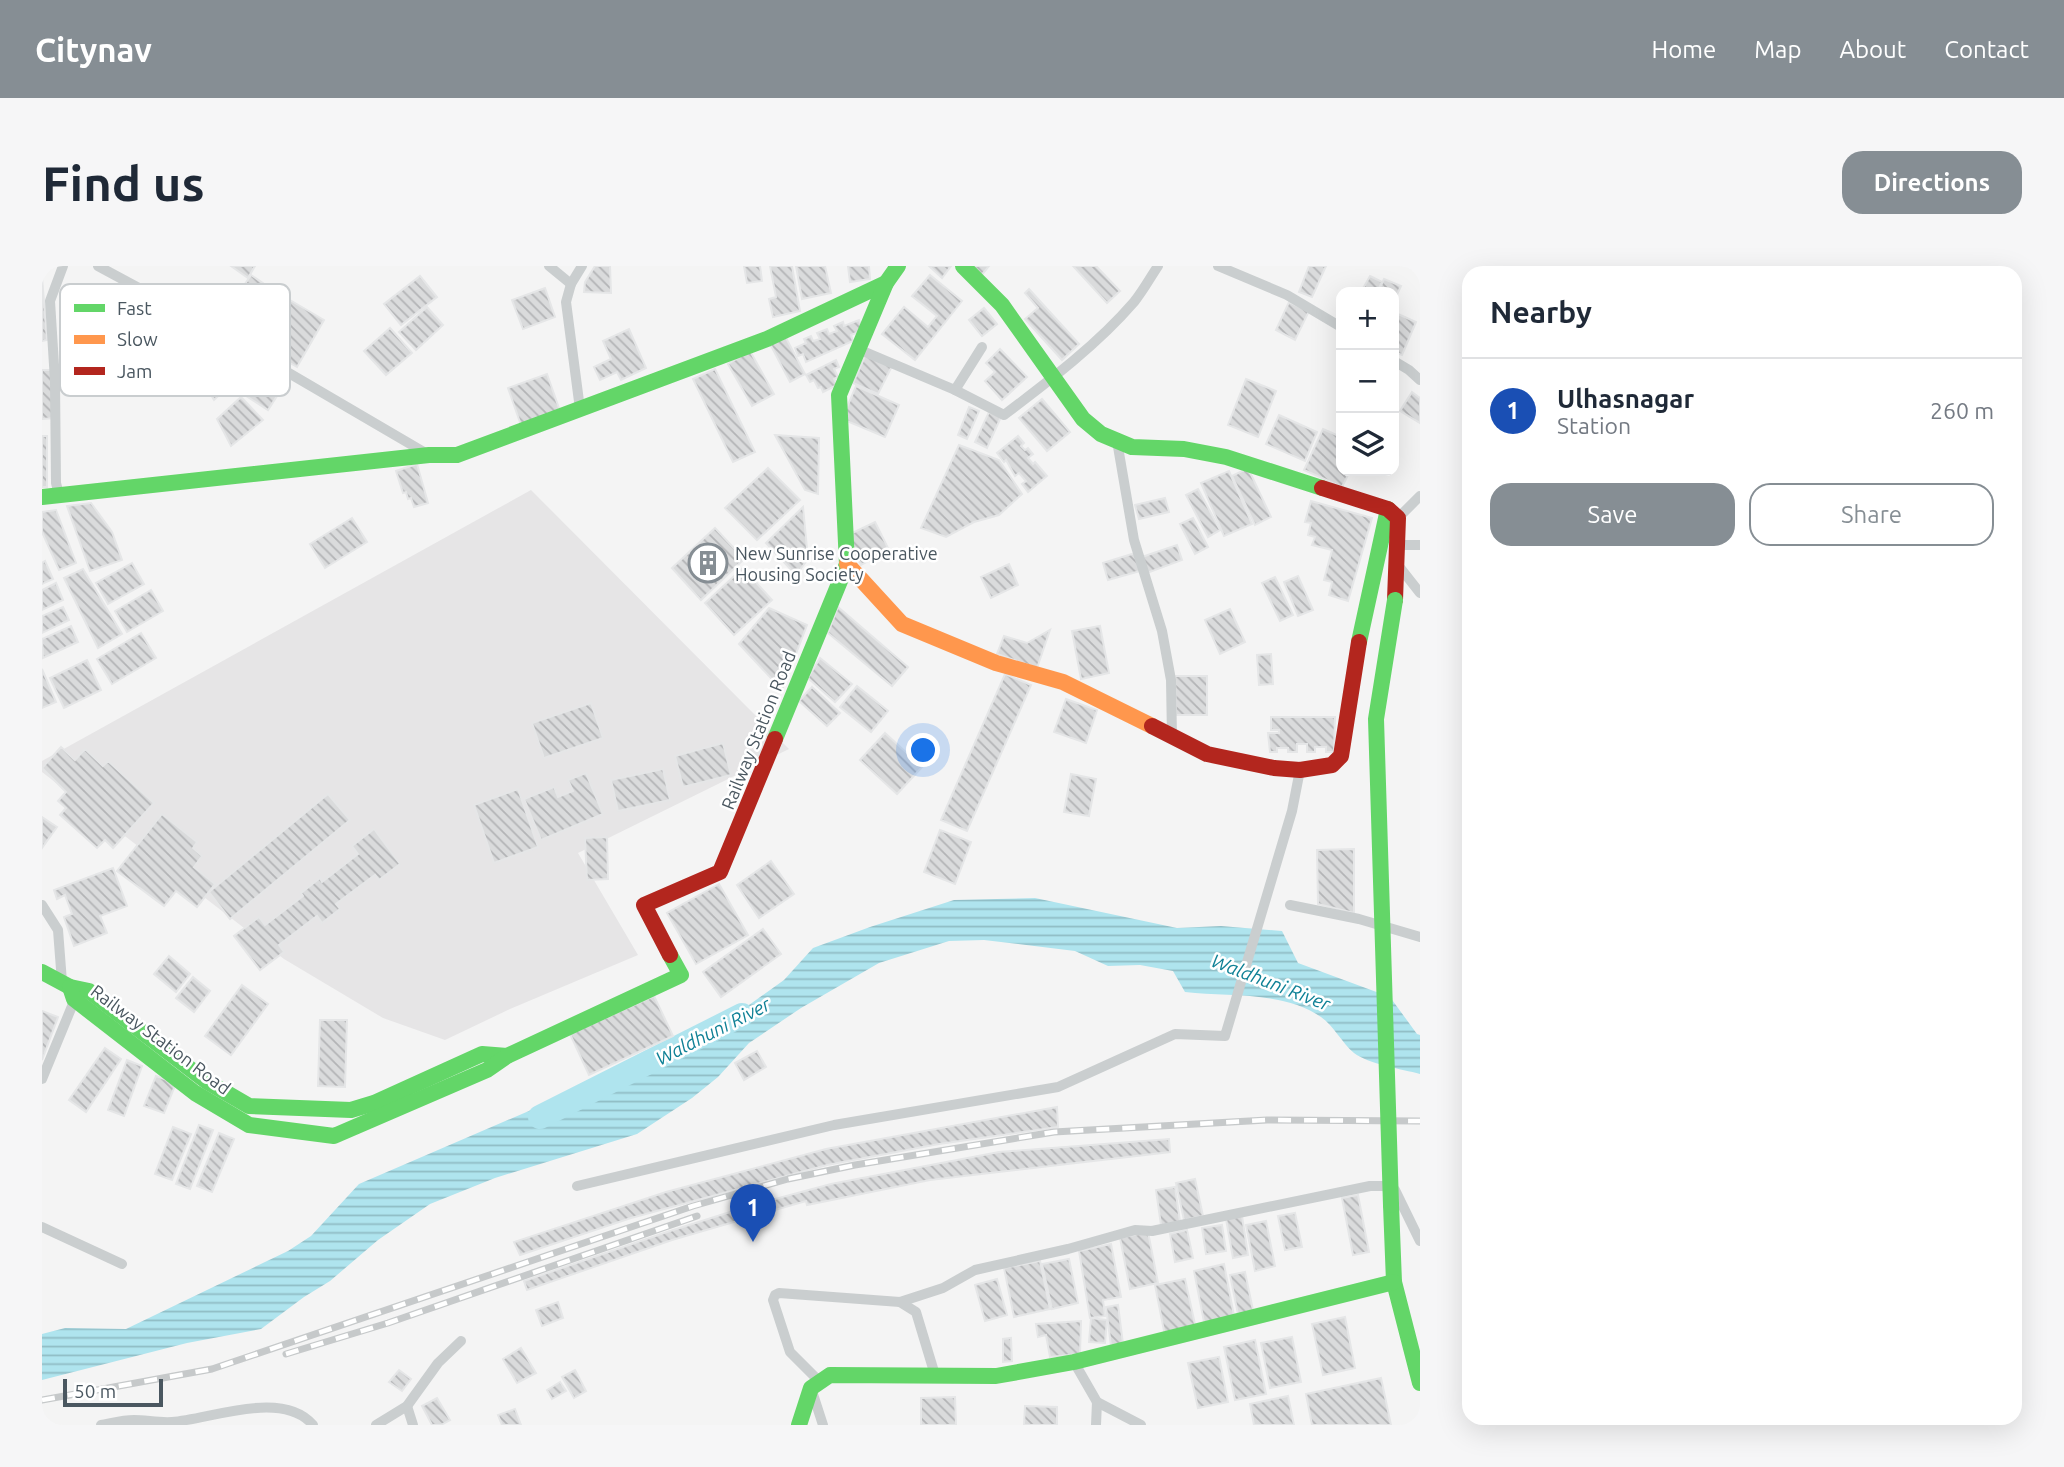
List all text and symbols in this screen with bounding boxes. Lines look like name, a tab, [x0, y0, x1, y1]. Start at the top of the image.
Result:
text: Citynav	[35, 31, 152, 68]
text: Home	[1651, 36, 1716, 63]
text: Map	[1754, 36, 1801, 63]
text: About	[1839, 36, 1906, 63]
text: Contact	[1944, 36, 2029, 63]
button: Directions	[1842, 151, 2022, 214]
text: Find us	[42, 155, 205, 210]
legend	[60, 284, 290, 396]
map controls	[1336, 287, 1399, 476]
button: +	[1336, 287, 1399, 350]
text: Nearby	[1490, 295, 1592, 329]
text: Fast	[117, 297, 152, 319]
text: Slow	[117, 328, 158, 350]
button: −	[1336, 350, 1399, 413]
text: Jam	[117, 360, 153, 382]
text: Ulhasnagar	[1557, 384, 1694, 413]
text: 1	[1507, 398, 1519, 423]
text: 260 m	[1930, 398, 1994, 423]
button: layers	[1336, 413, 1399, 476]
text: Station	[1557, 413, 1631, 438]
button: Save	[1490, 483, 1735, 546]
button: Share	[1749, 483, 1994, 546]
building icon: New Sunrise Cooperative Housing Society	[687, 542, 729, 584]
place label: New Sunrise Cooperative Housing Society	[735, 543, 938, 584]
street label: Railway Station Road	[717, 648, 799, 812]
your location	[906, 733, 940, 767]
water label: Waldhuni River	[1209, 949, 1334, 1015]
street label: Railway Station Road	[87, 980, 235, 1098]
water label: Waldhuni River	[652, 992, 774, 1069]
pin: 1	[730, 1184, 776, 1242]
scale bar	[63, 1376, 163, 1408]
text: 50 m	[74, 1380, 116, 1402]

